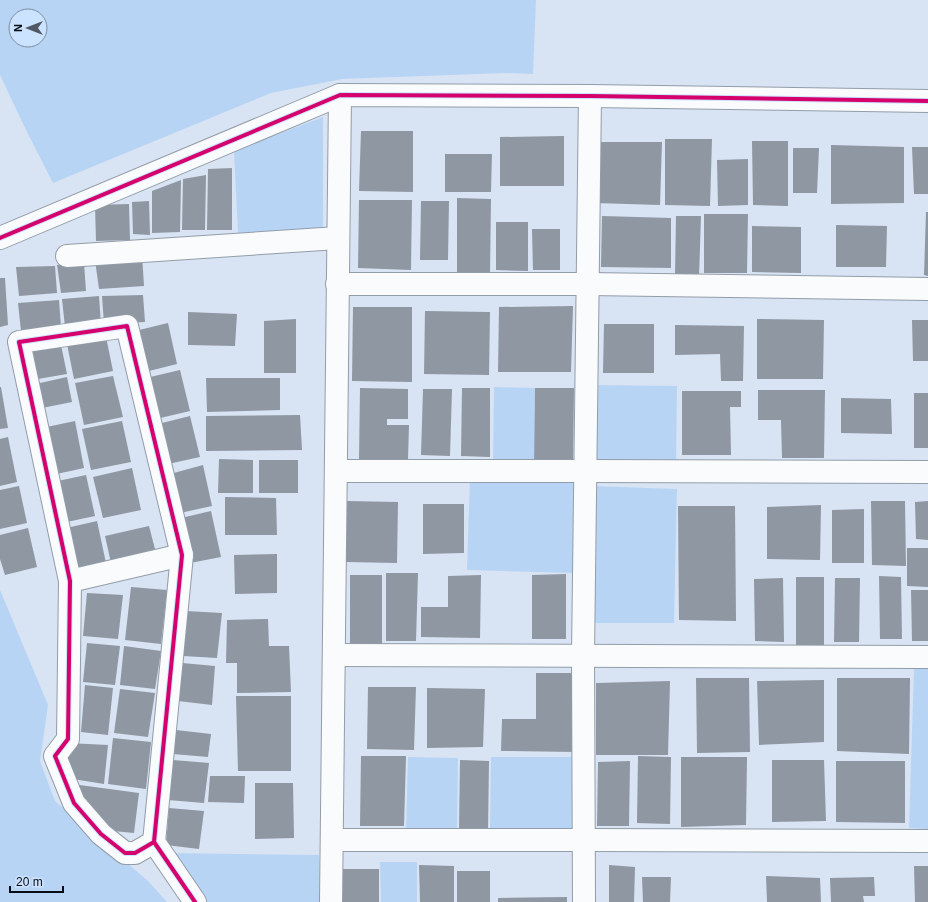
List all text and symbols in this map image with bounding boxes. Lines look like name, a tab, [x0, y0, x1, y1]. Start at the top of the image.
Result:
north arrow	[8, 8, 48, 48]
text: N	[12, 24, 24, 32]
scale bar	[10, 868, 63, 894]
text: 20 m	[16, 875, 43, 889]

